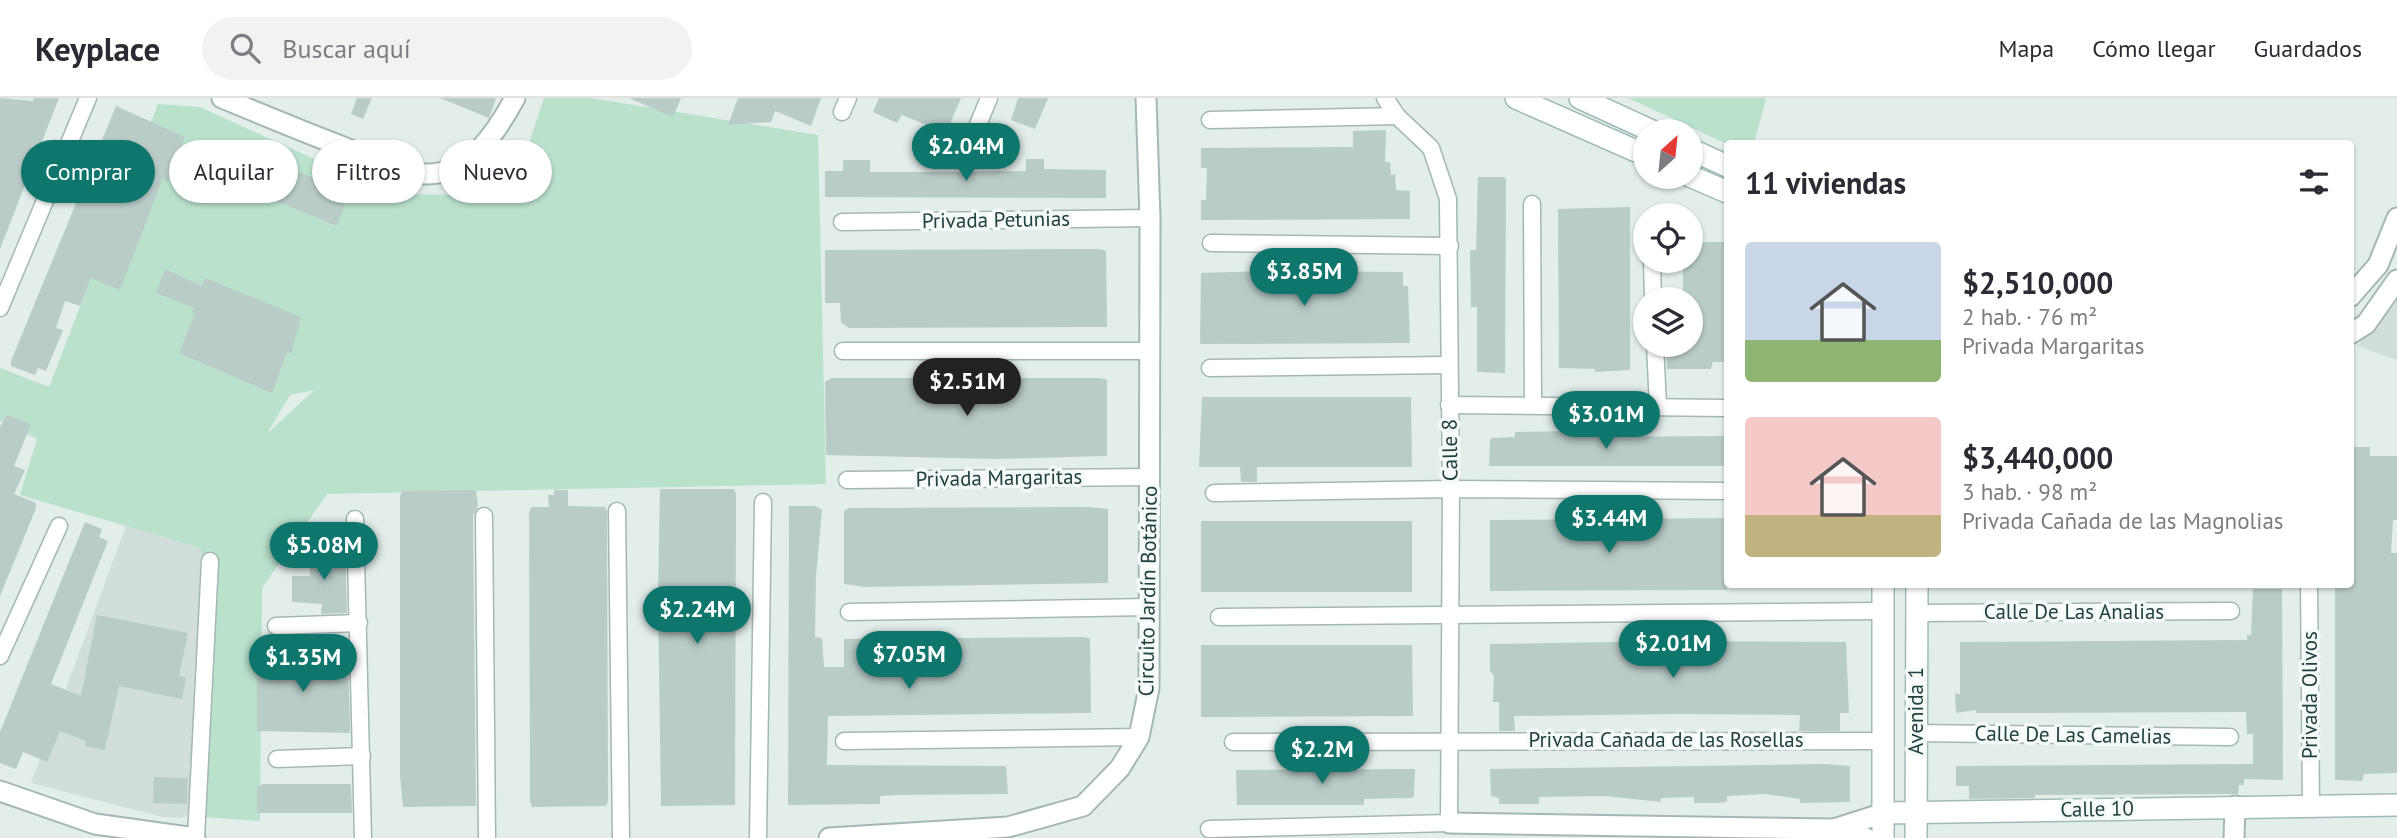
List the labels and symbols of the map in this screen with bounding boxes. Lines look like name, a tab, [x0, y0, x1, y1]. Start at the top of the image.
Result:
north arrow	[1633, 119, 1703, 189]
pin: $2.04M	[909, 123, 1023, 183]
street label: Privada Petunias	[922, 205, 1070, 234]
pin: $3.85M	[1247, 248, 1361, 308]
pin: $2.51M	[910, 358, 1024, 418]
pin: $3.01M	[1549, 392, 1663, 451]
street label: Calle 8	[1435, 419, 1464, 481]
street label: Privada Margaritas	[915, 463, 1083, 492]
street label: Circuito Jardín Botánico	[1132, 485, 1163, 697]
pin: $3.44M	[1552, 496, 1666, 555]
pin: $5.08M	[267, 522, 381, 582]
pin: $2.24M	[640, 587, 754, 646]
street label: Calle De Las Analias	[1984, 598, 2164, 625]
pin: $2.01M	[1616, 620, 1730, 680]
street label: Privada Olivos	[2296, 631, 2323, 759]
pin: $7.05M	[852, 632, 966, 691]
pin: $1.35M	[246, 634, 360, 694]
street label: Avenida 1	[1902, 667, 1929, 755]
street label: Calle De Las Camelias	[1974, 719, 2172, 750]
pin: $2.2M	[1273, 726, 1371, 786]
street label: Privada Cañada de las Rosellas	[1528, 726, 1804, 753]
street label: Calle 10	[2060, 794, 2134, 823]

